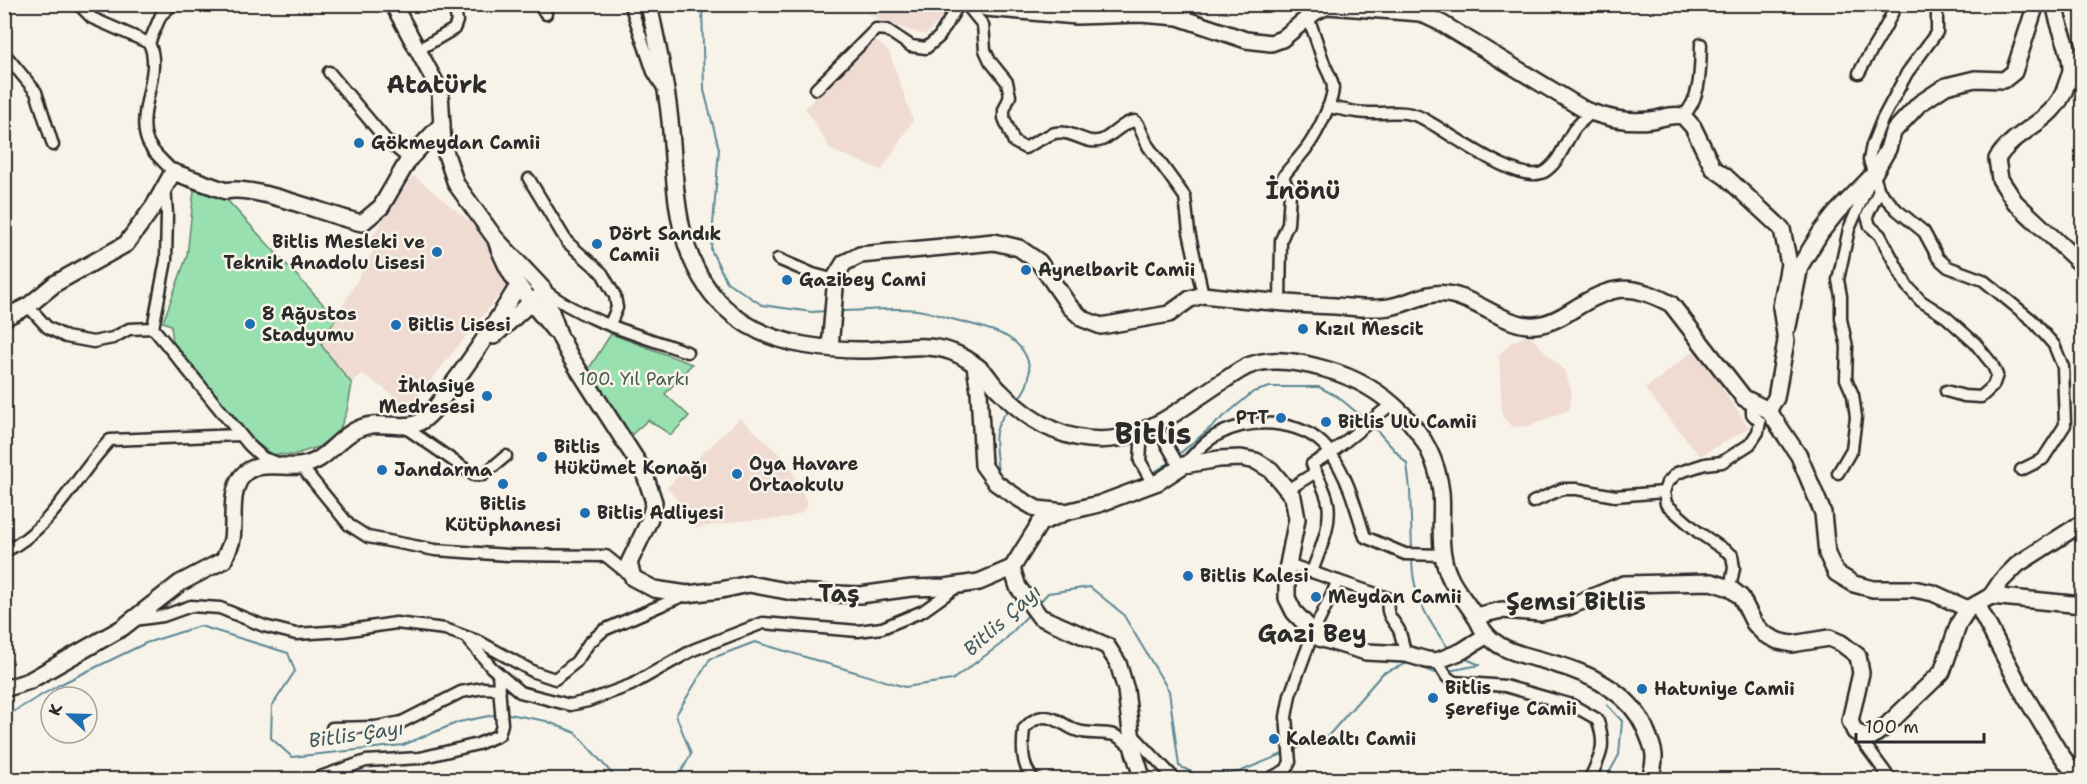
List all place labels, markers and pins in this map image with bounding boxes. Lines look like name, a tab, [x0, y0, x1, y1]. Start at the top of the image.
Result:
place label: Gökmeydan Camii	[371, 131, 540, 155]
marker: Gökmeydan Camii	[352, 136, 366, 150]
place label: Dört Sandık Camii	[609, 222, 721, 267]
place label: Bitlis Mesleki ve Teknik Anadolu Lisesi	[224, 230, 425, 275]
marker: Dört Sandık Camii	[590, 237, 604, 251]
marker: Bitlis Mesleki ve Teknik Anadolu Lisesi	[430, 245, 444, 259]
place label: Aynelbarit Camii	[1038, 258, 1195, 282]
marker: Aynelbarit Camii	[1019, 263, 1033, 277]
place label: Gazibey Cami	[799, 268, 926, 292]
marker: Gazibey Cami	[780, 273, 794, 287]
place label: 8 Ağustos Stadyumu	[262, 302, 357, 347]
place label: Bitlis Lisesi	[408, 313, 511, 337]
marker: 8 Ağustos Stadyumu	[243, 317, 257, 331]
place label: Kızıl Mescit	[1315, 317, 1424, 341]
marker: Bitlis Lisesi	[389, 318, 403, 332]
marker: Kızıl Mescit	[1296, 322, 1310, 336]
place label: İhlasiye Medresesi	[379, 374, 475, 419]
marker: İhlasiye Medresesi	[480, 389, 494, 403]
place label: PTT	[1236, 406, 1269, 430]
place label: Bitlis Ulu Camii	[1338, 410, 1477, 434]
marker: PTT	[1274, 411, 1288, 425]
marker: Bitlis Ulu Camii	[1319, 415, 1333, 429]
place label: Bitlis Hükümet Konağı	[554, 435, 707, 480]
marker: Bitlis Hükümet Konağı	[535, 450, 549, 464]
place label: Oya Havare Ortaokulu	[749, 452, 859, 497]
place label: Jandarma	[394, 458, 493, 482]
marker: Jandarma	[375, 463, 389, 477]
marker: Oya Havare Ortaokulu	[730, 467, 744, 481]
marker: Bitlis Kütüphanesi	[496, 477, 510, 491]
place label: Bitlis Kütüphanesi	[445, 492, 561, 537]
place label: Bitlis Adliyesi	[597, 501, 724, 525]
marker: Bitlis Adliyesi	[578, 506, 592, 520]
place label: Bitlis Kalesi	[1200, 564, 1309, 588]
marker: Bitlis Kalesi	[1181, 569, 1195, 583]
place label: Meydan Camii	[1328, 585, 1462, 609]
marker: Meydan Camii	[1309, 590, 1323, 604]
place label: Bitlis Şerefiye Camii	[1445, 676, 1577, 721]
place label: Hatuniye Camii	[1654, 677, 1795, 701]
marker: Hatuniye Camii	[1635, 682, 1649, 696]
marker: Bitlis Şerefiye Camii	[1426, 691, 1440, 705]
place label: Kalealtı Camii	[1286, 727, 1416, 751]
marker: Kalealtı Camii	[1267, 732, 1281, 746]

